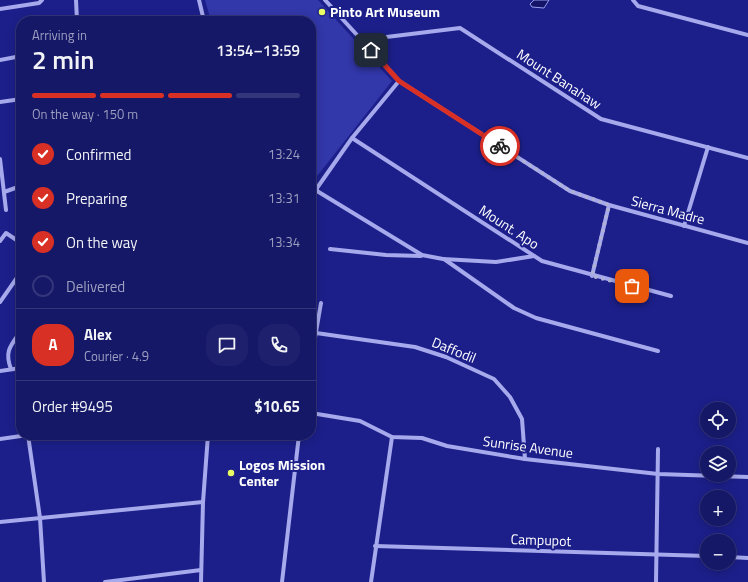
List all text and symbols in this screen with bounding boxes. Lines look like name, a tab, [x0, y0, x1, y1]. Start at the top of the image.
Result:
place label: Pinto Art Museum	[330, 1, 440, 22]
marker: Pinto Art Museum	[317, 7, 327, 17]
text: Arriving in	[32, 25, 87, 45]
pin	[354, 33, 388, 67]
text: 13:54–13:59	[216, 39, 300, 62]
icon: home	[360, 39, 382, 61]
text: 2 min	[32, 40, 95, 79]
street label: Mount Banahaw	[513, 43, 606, 114]
text: On the way · 150 m	[32, 104, 138, 124]
courier	[480, 126, 520, 166]
icon: bike	[489, 135, 511, 157]
icon: check	[32, 143, 54, 165]
text: Confirmed	[66, 143, 131, 166]
text: 13:24	[268, 144, 300, 164]
icon: check	[32, 187, 54, 209]
text: Preparing	[66, 187, 127, 210]
text: 13:31	[268, 188, 300, 208]
street label: Sierra Madre	[629, 190, 707, 229]
street label: Mount. Apo	[475, 199, 544, 254]
icon: check	[32, 231, 54, 253]
text: On the way	[66, 231, 138, 254]
text: 13:34	[268, 232, 300, 252]
pin	[615, 269, 649, 303]
text: Delivered	[66, 275, 125, 298]
icon: bag	[621, 275, 643, 297]
text: Alex	[84, 323, 112, 346]
button: chat	[206, 324, 248, 366]
button: phone	[258, 324, 300, 366]
street label: Daffodil	[429, 331, 480, 368]
text: A	[48, 333, 58, 356]
text: Courier · 4.9	[84, 346, 149, 366]
text: Order #9495	[32, 395, 113, 418]
text: $10.65	[254, 395, 300, 418]
map controls	[700, 402, 736, 570]
button: locate	[700, 402, 736, 438]
street label: Sunrise Avenue	[482, 430, 575, 463]
button: layers	[700, 446, 736, 482]
place label: Logos Mission Center	[239, 454, 325, 491]
marker: Logos Mission Center	[226, 468, 236, 478]
button: +	[700, 490, 736, 526]
street label: Campupot	[510, 528, 572, 551]
button: −	[700, 534, 736, 570]

